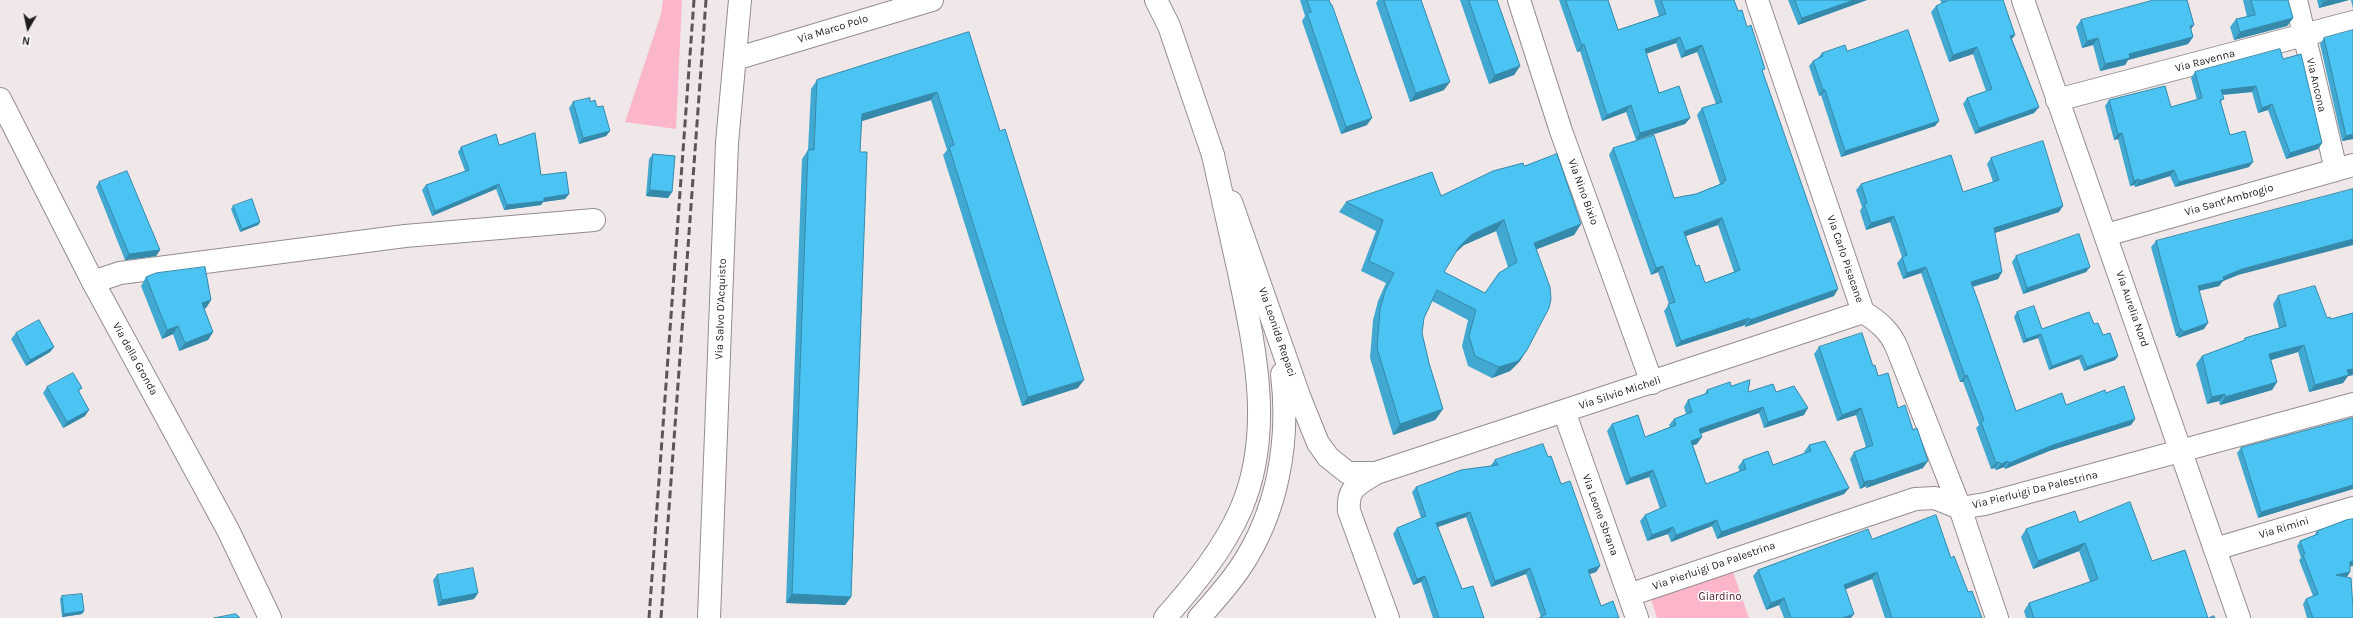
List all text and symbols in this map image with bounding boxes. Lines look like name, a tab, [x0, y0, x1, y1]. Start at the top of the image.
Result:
north arrow	[8, 8, 48, 48]
street label: Via Marco Polo	[796, 12, 870, 46]
text: N	[21, 33, 31, 47]
street label: Via Ravenna	[2174, 47, 2236, 75]
street label: Via Ancona	[2303, 56, 2329, 114]
street label: Via Nino Bixio	[1565, 157, 1601, 227]
street label: Via Sant'Ambrogio	[2183, 181, 2275, 219]
street label: Via Carlo Pisacane	[1824, 213, 1866, 305]
street label: Via Salvo D'Acquisto	[713, 258, 729, 360]
street label: Via Aurelia Nord	[2113, 269, 2151, 349]
street label: Via Leonida Repaci	[1255, 285, 1299, 379]
street label: Via della Gronda	[109, 320, 161, 398]
street label: Via Silvio Micheli	[1577, 374, 1663, 412]
street label: Via Pierluigi Da Palestrina	[1971, 468, 2099, 512]
street label: Via Leone Sbrana	[1579, 472, 1621, 558]
street label: Via Rimini	[2257, 514, 2311, 542]
street label: Via Pierluigi Da Palestrina	[1651, 539, 1777, 593]
park label: Giardino	[1699, 590, 1741, 604]

